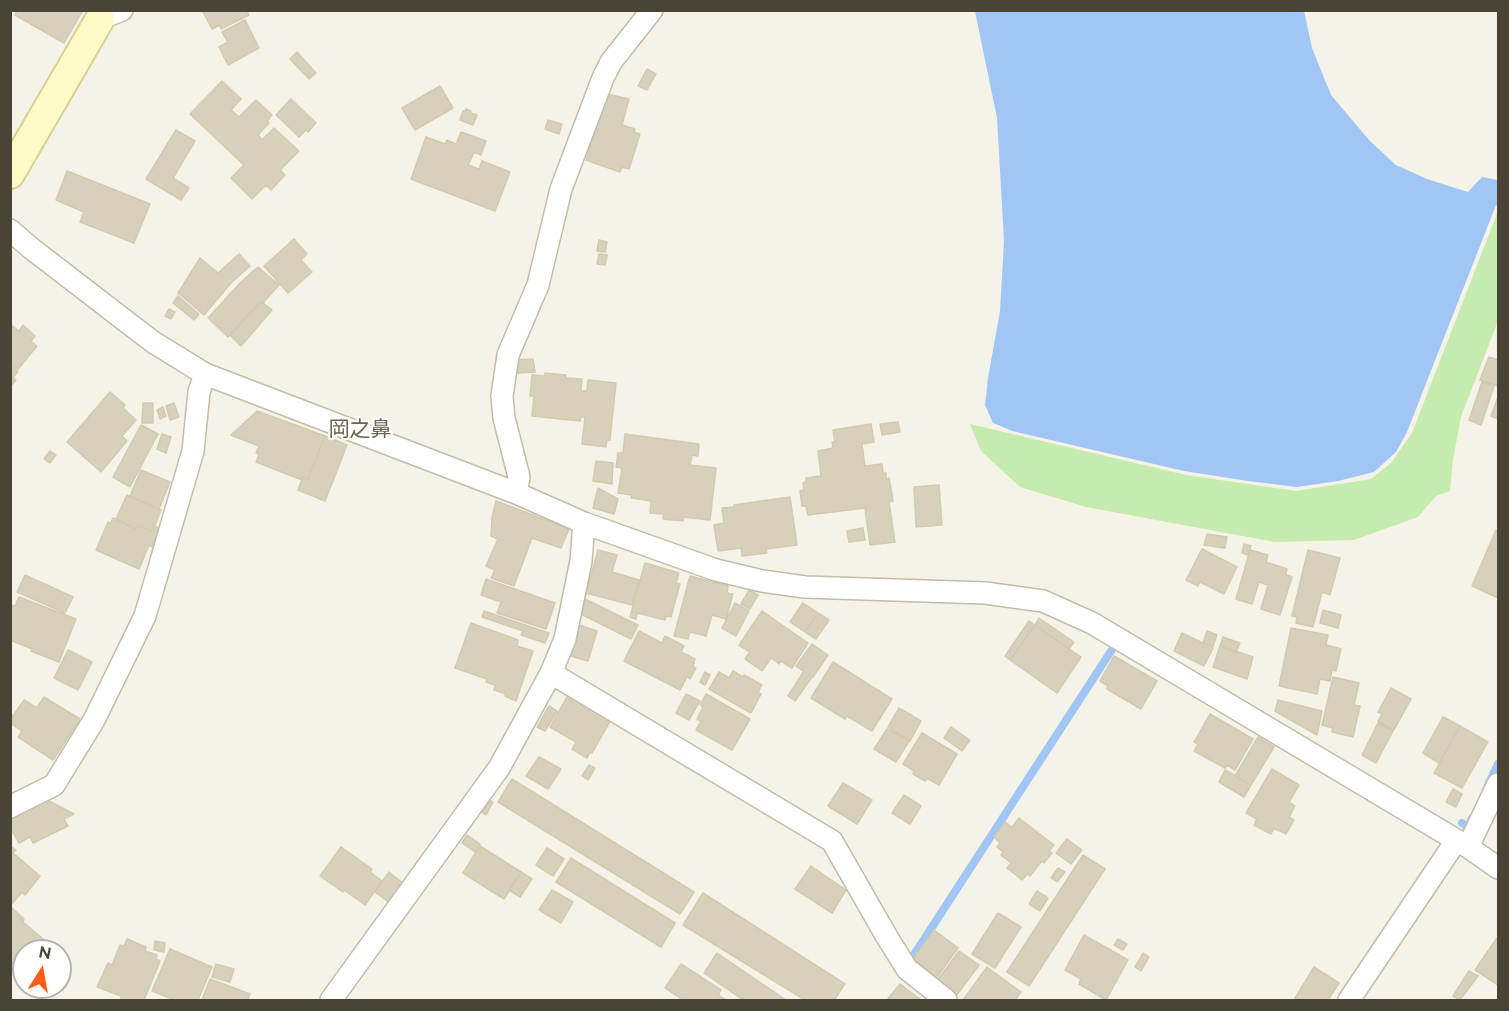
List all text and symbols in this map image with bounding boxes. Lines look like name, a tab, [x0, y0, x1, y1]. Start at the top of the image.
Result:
district label: 岡之鼻	[329, 417, 391, 443]
north arrow	[12, 939, 72, 999]
text: N	[37, 942, 53, 963]

